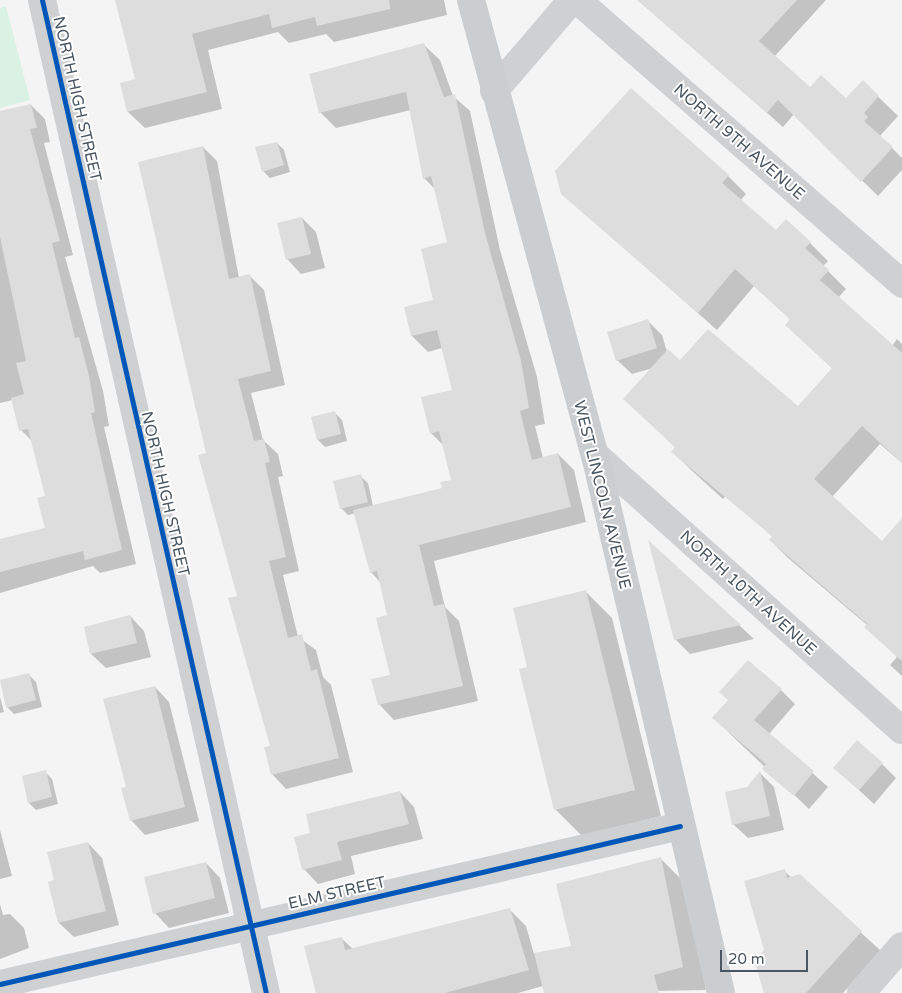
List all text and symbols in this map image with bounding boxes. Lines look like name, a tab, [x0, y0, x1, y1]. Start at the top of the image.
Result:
street label: NORTH HIGH STREET	[49, 15, 105, 183]
street label: NORTH 9TH AVENUE	[670, 80, 808, 204]
street label: WEST LINCOLN AVENUE	[569, 399, 635, 591]
street label: NORTH HIGH STREET	[137, 410, 193, 578]
street label: NORTH 10TH AVENUE	[676, 527, 820, 659]
street label: ELM STREET	[286, 872, 388, 914]
scale bar	[722, 940, 810, 972]
text: 20 m	[728, 950, 765, 968]

